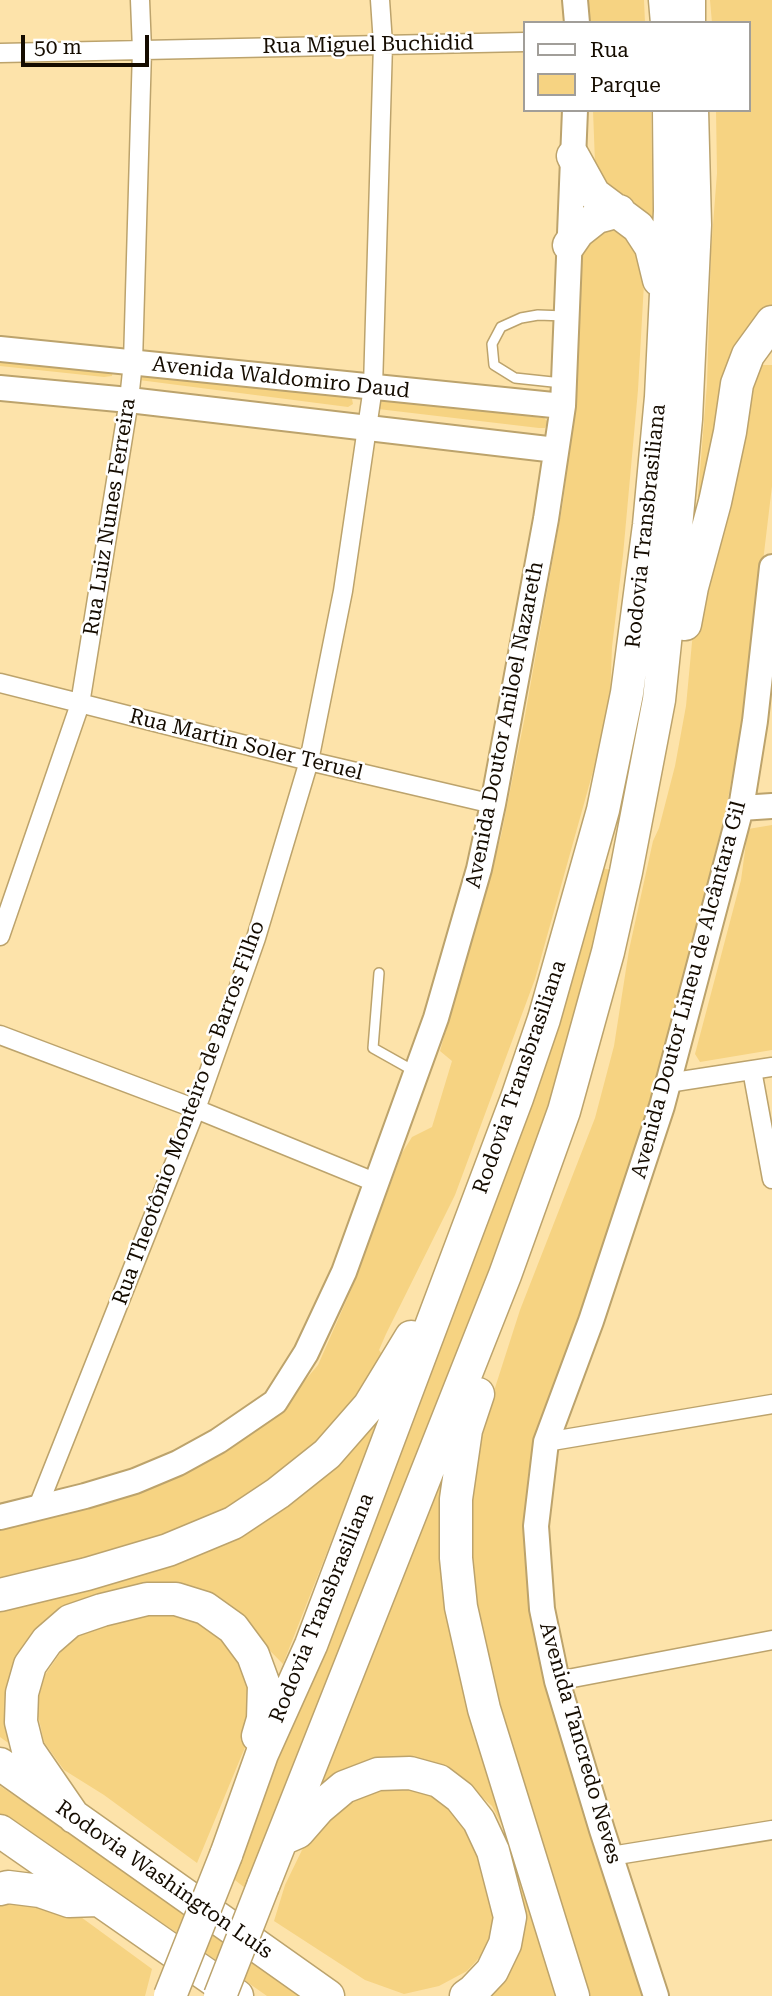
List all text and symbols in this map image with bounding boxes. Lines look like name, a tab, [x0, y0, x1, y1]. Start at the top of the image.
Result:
scale bar	[24, 21, 152, 65]
legend	[524, 21, 751, 112]
street label: Rua Miguel Buchidid	[262, 31, 474, 59]
text: 50 m	[34, 35, 82, 59]
text: Rua	[590, 38, 629, 62]
text: Parque	[590, 73, 661, 97]
street label: Avenida Waldomiro Daud	[151, 352, 411, 404]
street label: Rua Luiz Nunes Ferreira	[79, 396, 141, 638]
street label: Rodovia Transbrasiliana	[621, 403, 671, 649]
street label: Avenida Doutor Aniloel Nazareth	[461, 559, 549, 891]
street label: Rua Martin Soler Teruel	[127, 704, 365, 786]
street label: Avenida Doutor Lineu de Alcântara Gil	[626, 798, 752, 1182]
street label: Rua Theotônio Monteiro de Barros Filho	[108, 918, 270, 1308]
street label: Rodovia Transbrasiliana	[468, 957, 572, 1197]
street label: Rodovia Transbrasiliana	[264, 1490, 380, 1726]
street label: Avenida Tancredo Neves	[533, 1619, 627, 1867]
street label: Rodovia Washington Luís	[51, 1795, 277, 1965]

